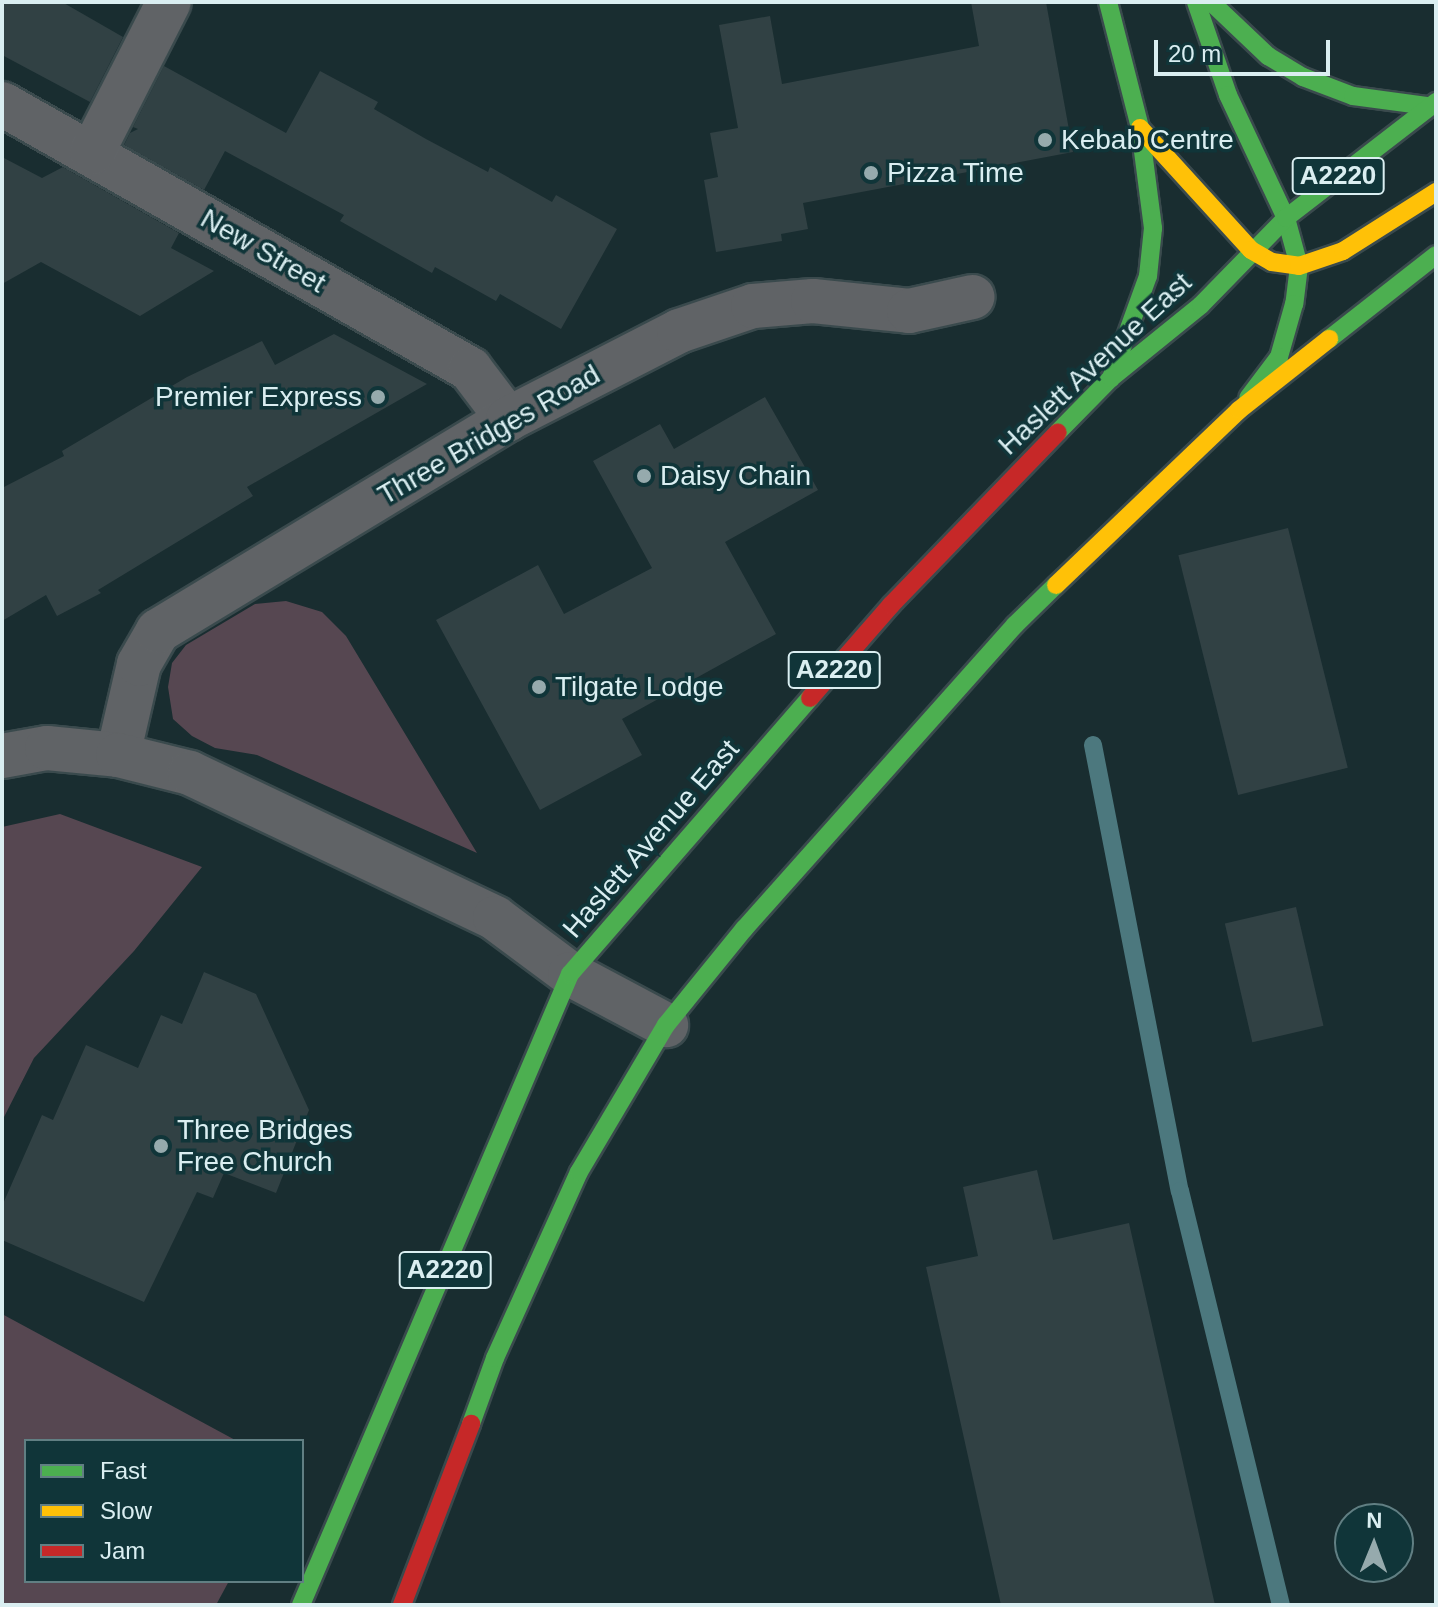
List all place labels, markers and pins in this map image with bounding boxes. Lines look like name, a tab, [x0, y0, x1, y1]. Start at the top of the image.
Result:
place label: Kebab Centre	[1061, 123, 1234, 157]
marker: Kebab Centre	[1036, 131, 1054, 149]
place label: Pizza Time	[887, 156, 1024, 190]
marker: Pizza Time	[862, 164, 880, 182]
place label: Premier Express	[155, 380, 362, 414]
marker: Premier Express	[369, 388, 387, 406]
place label: Daisy Chain	[660, 459, 811, 493]
marker: Daisy Chain	[635, 467, 653, 485]
place label: Tilgate Lodge	[555, 670, 724, 704]
marker: Tilgate Lodge	[530, 678, 548, 696]
place label: Three Bridges Free Church	[177, 1113, 353, 1179]
marker: Three Bridges Free Church	[152, 1137, 170, 1155]

